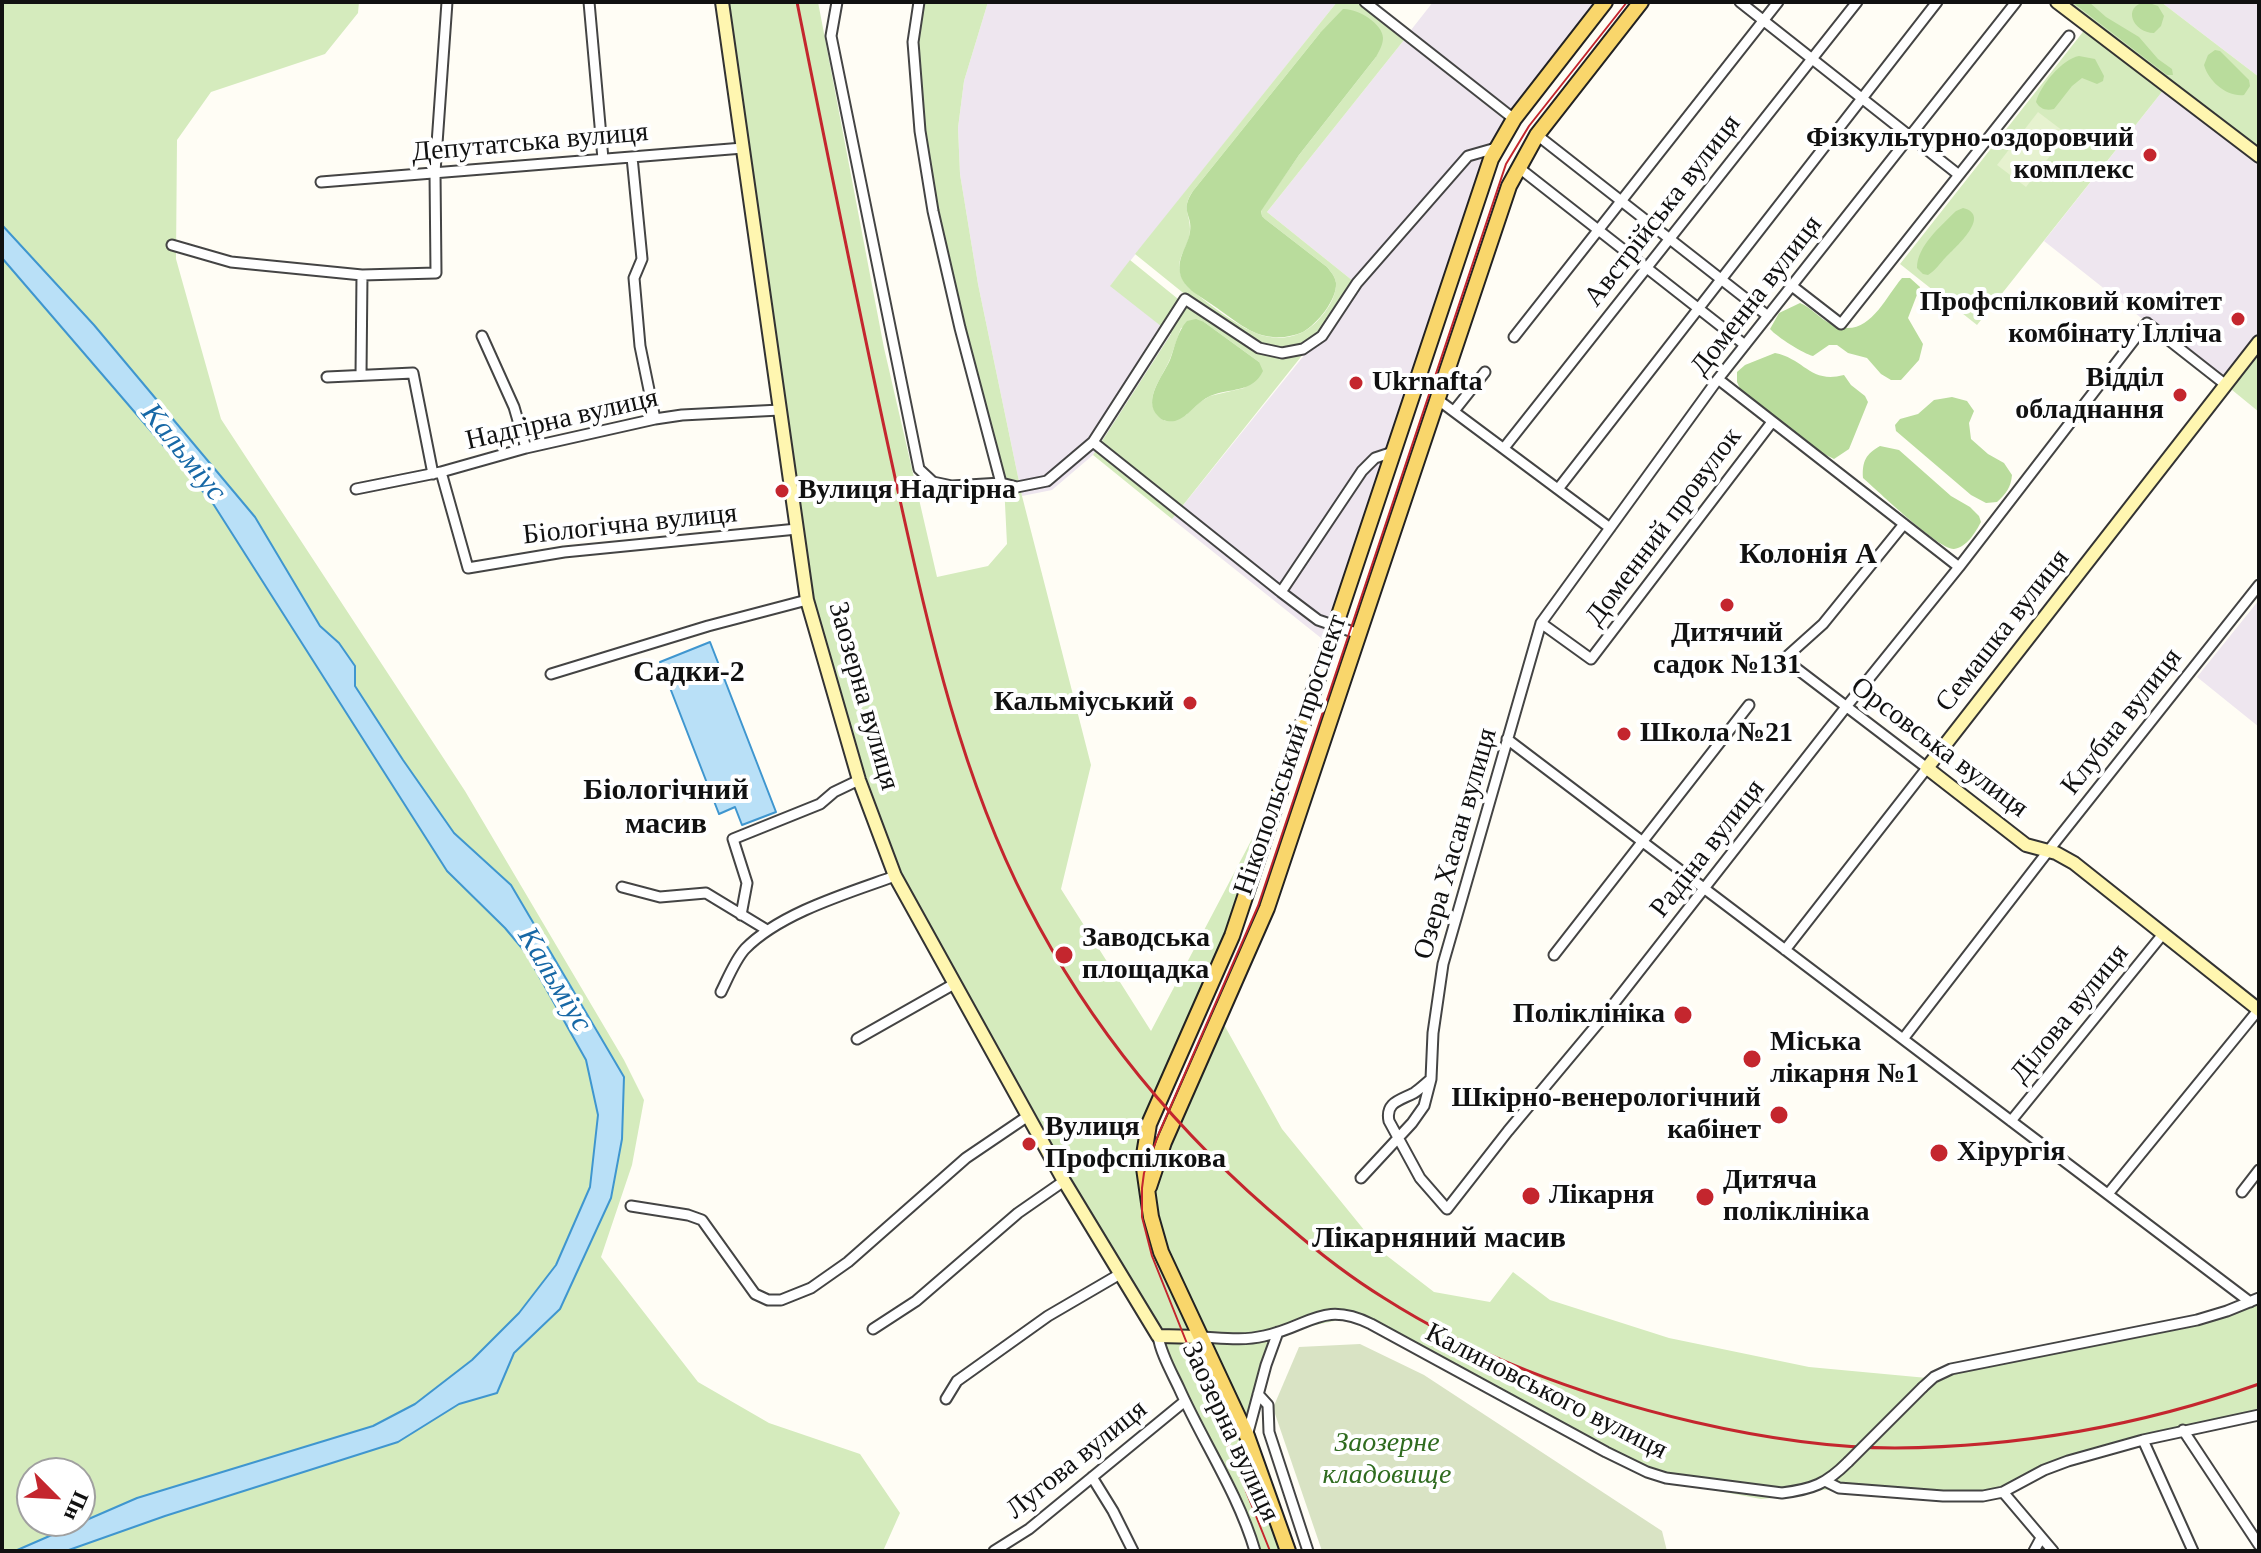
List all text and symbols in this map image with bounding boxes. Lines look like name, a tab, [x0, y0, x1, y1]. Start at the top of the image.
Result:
street label: Австрійська вулиця	[1578, 108, 1748, 314]
street label: Депутатська вулиця	[410, 116, 650, 170]
place label: Фізкультурно-оздоровчий комплекс	[1806, 122, 2134, 188]
marker: Фізкультурно-оздоровчий комплекс	[2141, 146, 2159, 164]
street label: Доменна вулиця	[1684, 209, 1830, 383]
place label: Профспілковий комітет комбінату Ілліча	[1920, 286, 2222, 352]
marker: Профспілковий комітет комбінату Ілліча	[2229, 310, 2247, 328]
place label: Відділ обладнання	[2015, 362, 2164, 428]
place label: Ukrnafta	[1372, 366, 1482, 400]
marker: Ukrnafta	[1347, 374, 1365, 392]
street label: Надгірна вулиця	[463, 382, 661, 458]
marker: Відділ обладнання	[2171, 386, 2189, 404]
water label: Кальміус	[133, 397, 233, 509]
street label: Доменний провулок	[1579, 421, 1749, 633]
place label: Вулиця Надгірна	[798, 474, 1016, 508]
marker: Вулиця Надгірна	[773, 482, 791, 500]
street label: Біологічна вулиця	[521, 497, 739, 553]
district label: Колонія А	[1739, 537, 1877, 573]
street label: Семашка вулиця	[1929, 543, 2077, 719]
marker: Дитячий садок №131	[1718, 596, 1736, 614]
street label: Заозерна вулиця	[820, 598, 906, 794]
street label: Нікопольський проспект	[1227, 610, 1355, 900]
place label: Дитячий садок №131	[1653, 617, 1801, 683]
street label: Клубна вулиця	[2054, 642, 2190, 802]
district label: Садки-2	[633, 655, 745, 691]
street label: Орсовська вулиця	[1844, 670, 2034, 826]
place label: Кальміуський	[994, 686, 1174, 720]
marker: Кальміуський	[1181, 694, 1199, 712]
place label: Школа №21	[1640, 717, 1793, 751]
street label: Озера Хасан вулиця	[1407, 725, 1505, 963]
marker: Школа №21	[1615, 725, 1633, 743]
district label: Біологічний масив	[583, 773, 749, 844]
street label: Радіна вулиця	[1644, 773, 1772, 925]
water label: Кальміус	[509, 921, 599, 1039]
place label: Заводська площадка	[1082, 922, 1210, 988]
street label: Ділова вулиця	[2004, 938, 2136, 1090]
marker: Заводська площадка	[1053, 944, 1075, 966]
place label: Поліклініка	[1513, 998, 1665, 1032]
marker: Поліклініка	[1672, 1004, 1694, 1026]
place label: Міська лікарня №1	[1770, 1026, 1919, 1092]
marker: Міська лікарня №1	[1741, 1048, 1763, 1070]
place label: Шкірно-венерологічний кабінет	[1452, 1082, 1761, 1148]
marker: Шкірно-венерологічний кабінет	[1768, 1104, 1790, 1126]
place label: Вулиця Профспілкова	[1045, 1111, 1226, 1177]
marker: Вулиця Профспілкова	[1020, 1135, 1038, 1153]
place label: Хірургія	[1957, 1136, 2065, 1170]
marker: Хірургія	[1928, 1142, 1950, 1164]
place label: Дитяча поліклініка	[1723, 1164, 1869, 1230]
place label: Лікарня	[1549, 1179, 1654, 1213]
marker: Лікарня	[1520, 1185, 1542, 1207]
marker: Дитяча поліклініка	[1694, 1186, 1716, 1208]
district label: Лікарняний масив	[1312, 1221, 1566, 1257]
street label: Калиновського вулиця	[1419, 1316, 1673, 1468]
street label: Заозерна вулиця	[1174, 1337, 1286, 1527]
street label: Лугова вулиця	[1000, 1393, 1154, 1527]
park label: Заозерне кладовище	[1323, 1427, 1451, 1493]
north arrow	[16, 1457, 96, 1537]
text: Пн	[59, 1487, 94, 1525]

